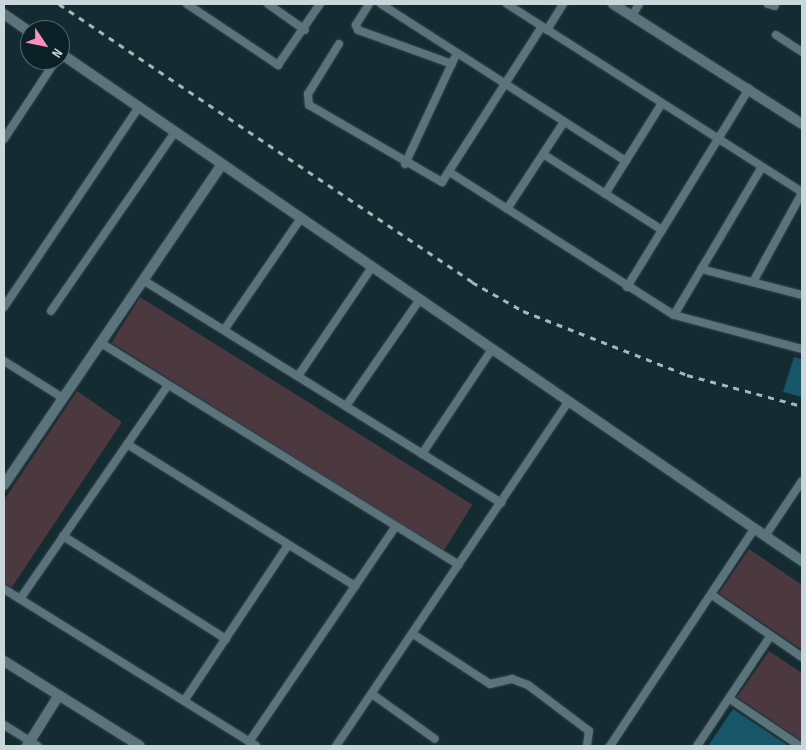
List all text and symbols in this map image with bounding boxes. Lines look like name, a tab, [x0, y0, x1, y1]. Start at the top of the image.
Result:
north arrow	[20, 20, 70, 70]
text: N	[48, 45, 66, 61]

